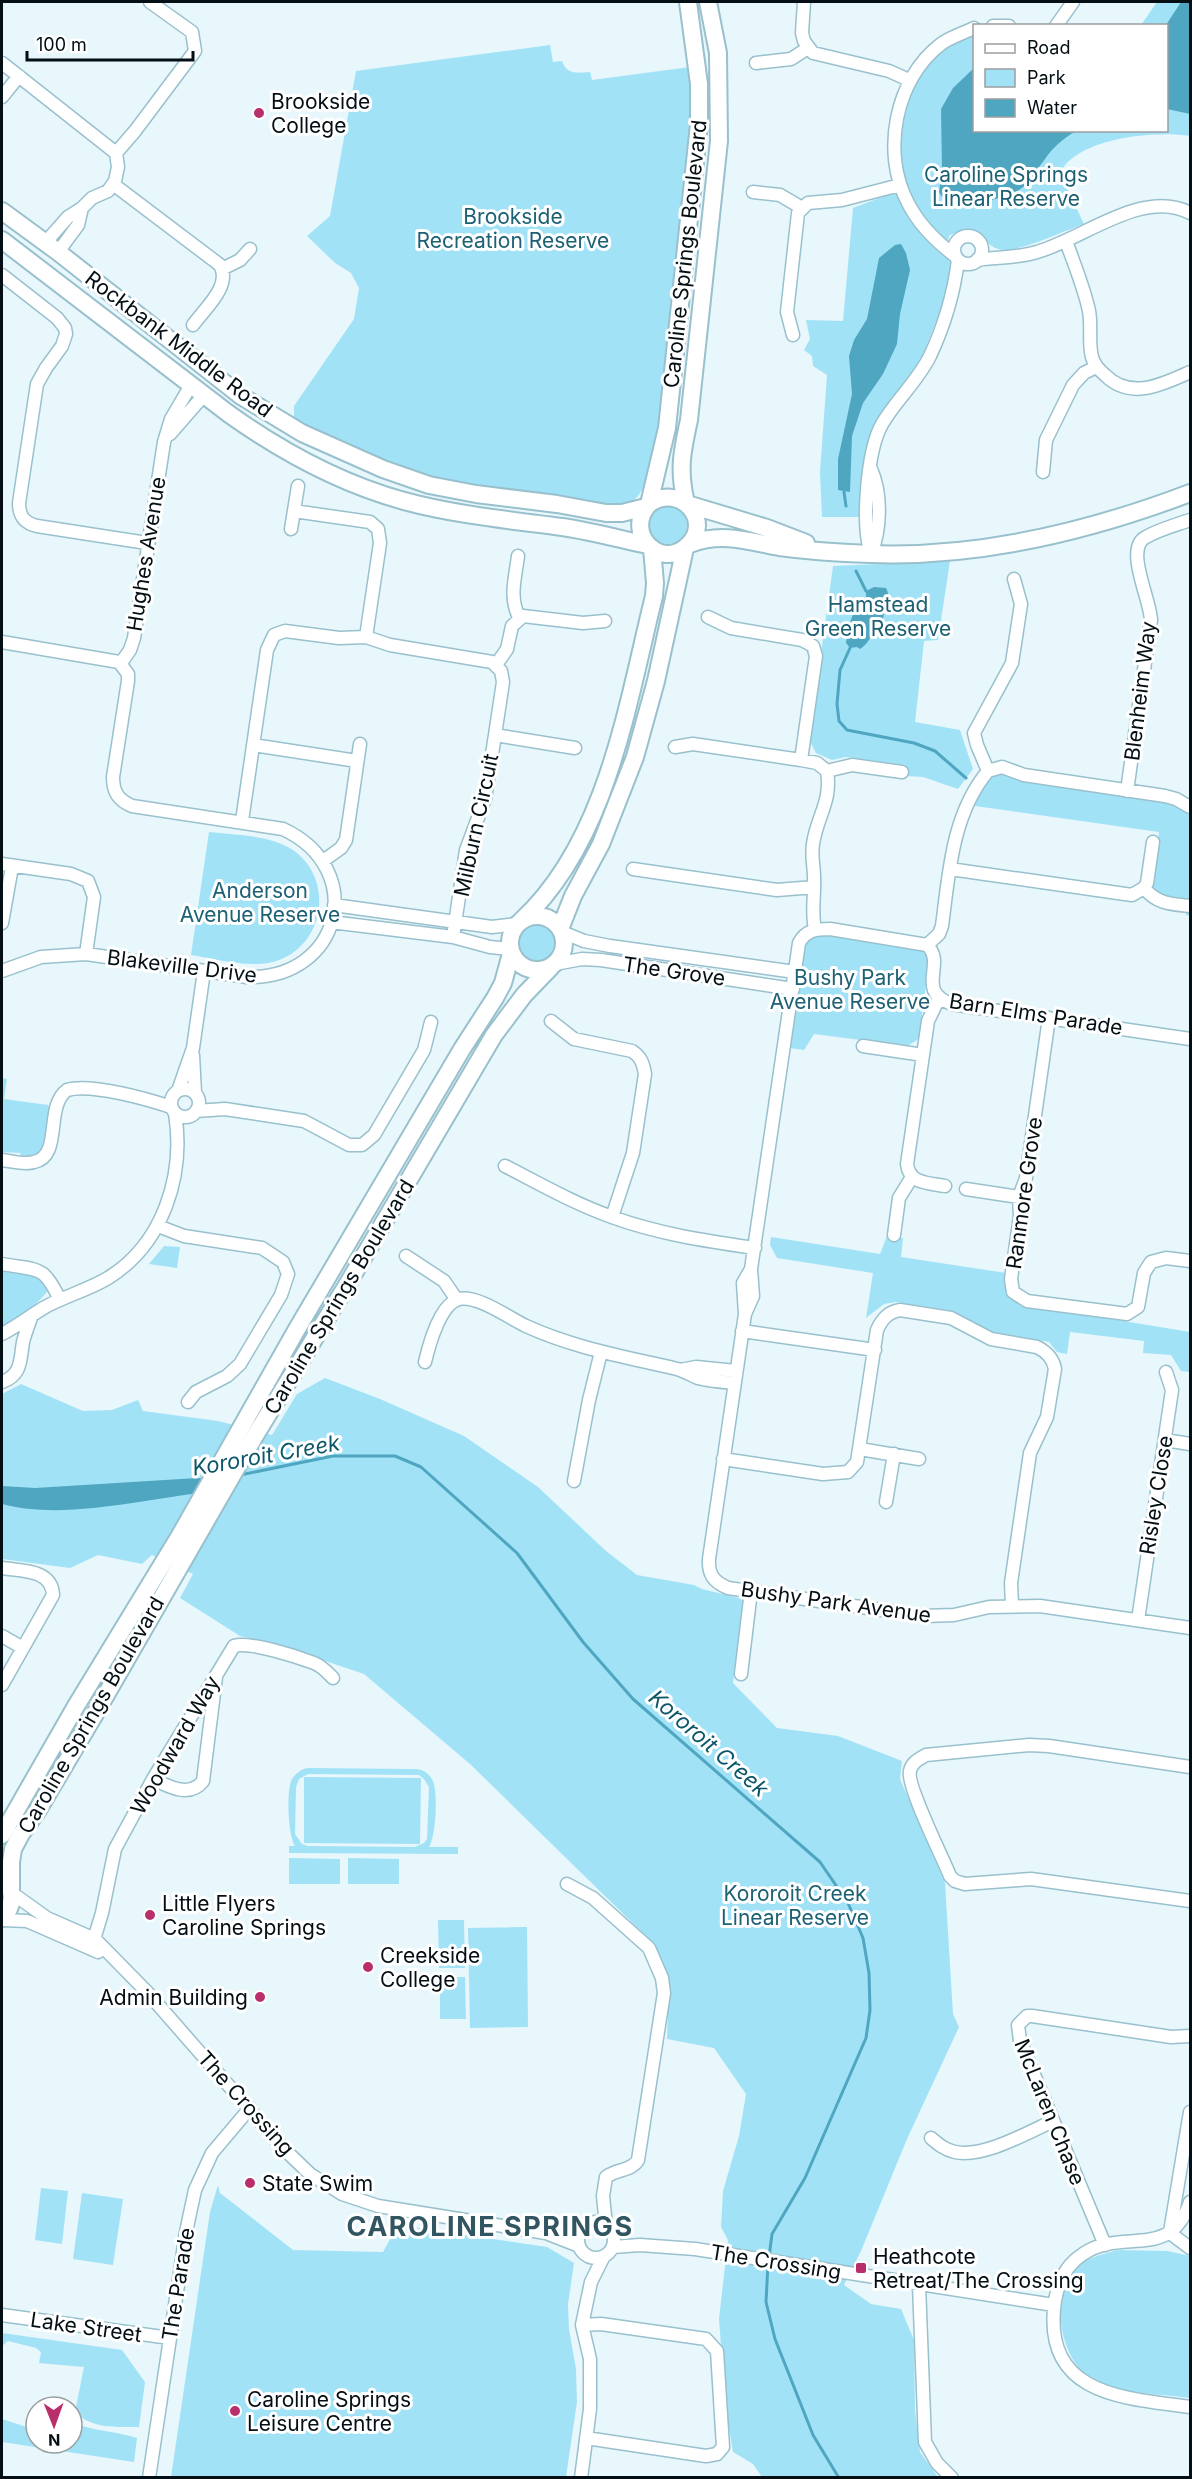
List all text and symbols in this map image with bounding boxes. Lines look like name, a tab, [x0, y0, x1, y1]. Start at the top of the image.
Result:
scale bar	[27, 24, 194, 62]
legend	[973, 24, 1168, 132]
text: 100 m	[36, 34, 87, 55]
text: Road	[1027, 37, 1070, 58]
text: Park	[1027, 67, 1066, 88]
place label: Brookside College	[271, 89, 370, 138]
text: Water	[1027, 97, 1077, 118]
marker: Brookside College	[252, 106, 266, 120]
street label: Caroline Springs Boulevard	[658, 119, 712, 389]
park label: Caroline Springs Linear Reserve	[924, 162, 1088, 211]
park label: Brookside Recreation Reserve	[417, 204, 609, 253]
street label: Rockbank Middle Road	[81, 266, 277, 422]
street label: Hughes Avenue	[121, 475, 171, 633]
park label: Hamstead Green Reserve	[805, 592, 951, 641]
street label: Blenheim Way	[1119, 620, 1161, 762]
street label: Milburn Circuit	[449, 751, 503, 899]
park label: Anderson Avenue Reserve	[180, 878, 340, 927]
street label: Blakeville Drive	[106, 944, 258, 988]
street label: The Grove	[621, 951, 727, 991]
park label: Bushy Park Avenue Reserve	[770, 965, 930, 1014]
street label: Barn Elms Parade	[948, 988, 1124, 1040]
street label: Ranmore Grove	[1001, 1115, 1047, 1271]
street label: Caroline Springs Boulevard	[259, 1175, 419, 1419]
water label: Kororoit Creek	[190, 1429, 343, 1481]
street label: Risley Close	[1134, 1433, 1178, 1557]
street label: Bushy Park Avenue	[739, 1576, 933, 1628]
street label: Caroline Springs Boulevard	[13, 1592, 169, 1838]
street label: Woodward Way	[125, 1671, 225, 1819]
water label: Kororoit Creek	[644, 1684, 775, 1802]
park label: Kororoit Creek Linear Reserve	[721, 1881, 869, 1930]
place label: Little Flyers Caroline Springs	[162, 1891, 326, 1940]
marker: Little Flyers Caroline Springs	[143, 1908, 157, 1922]
place label: Creekside College	[380, 1943, 480, 1992]
marker: Creekside College	[361, 1960, 375, 1974]
place label: Admin Building	[99, 1985, 248, 2010]
marker: Admin Building	[253, 1990, 267, 2004]
street label: McLaren Chase	[1009, 2035, 1091, 2189]
street label: The Crossing	[192, 2046, 300, 2160]
place label: State Swim	[262, 2171, 373, 2196]
marker: State Swim	[243, 2176, 257, 2190]
district label: CAROLINE SPRINGS	[346, 2210, 634, 2243]
street label: The Parade	[157, 2226, 199, 2342]
street label: The Crossing	[709, 2239, 843, 2285]
place label: Heathcote Retreat/The Crossing	[873, 2244, 1084, 2293]
marker: Heathcote Retreat/The Crossing	[854, 2261, 868, 2275]
street label: Lake Street	[29, 2307, 143, 2347]
place label: Caroline Springs Leisure Centre	[247, 2387, 411, 2436]
north arrow	[24, 2395, 84, 2455]
marker: Caroline Springs Leisure Centre	[228, 2404, 242, 2418]
text: N	[48, 2430, 61, 2450]

